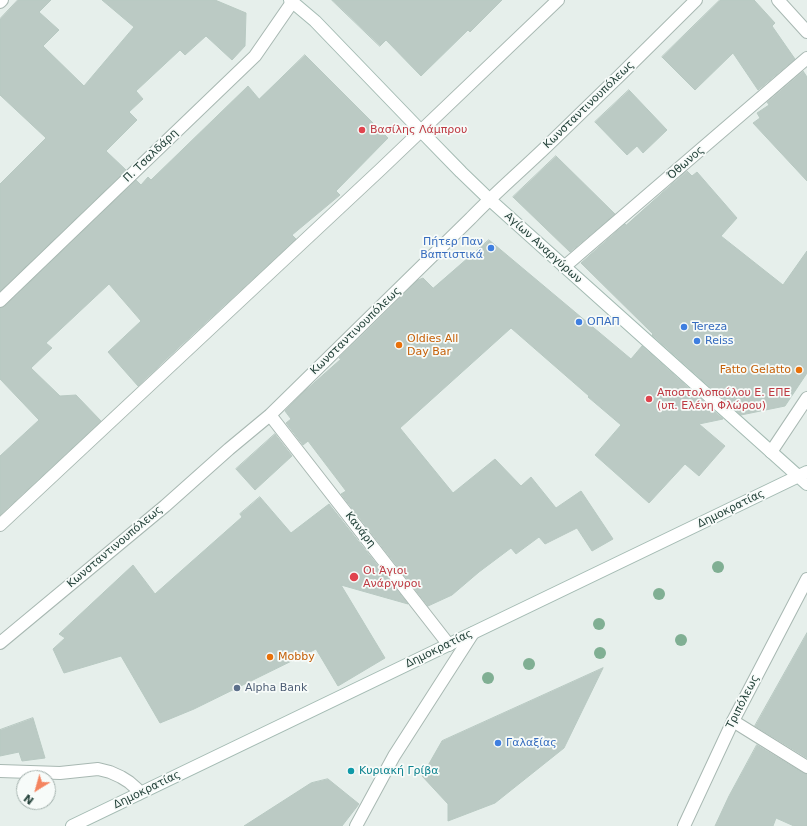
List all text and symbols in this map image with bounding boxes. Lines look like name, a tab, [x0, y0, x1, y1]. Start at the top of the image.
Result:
street label: Κωνσταντινουπόλεως	[541, 58, 637, 152]
place label: Βασίλης Λάμπρου	[370, 123, 467, 137]
marker: Βασίλης Λάμπρου	[357, 125, 367, 135]
street label: Π. Τσαλδάρη	[121, 127, 181, 185]
street label: Όθωνος	[665, 144, 707, 182]
street label: Αγίων Αναργύρων	[502, 210, 584, 286]
place label: Πήτερ Παν Βαπτιστικά	[420, 235, 483, 261]
marker: Πήτερ Παν Βαπτιστικά	[486, 243, 496, 253]
street label: Κωνσταντινουπόλεως	[308, 284, 404, 378]
place label: ΟΠΑΠ	[587, 315, 620, 329]
marker: ΟΠΑΠ	[574, 317, 584, 327]
place label: Tereza	[692, 320, 727, 334]
marker: Tereza	[679, 322, 689, 332]
place label: Oldies All Day Bar	[407, 332, 458, 358]
place label: Reiss	[705, 334, 733, 348]
marker: Reiss	[692, 336, 702, 346]
marker: Oldies All Day Bar	[394, 340, 404, 350]
place label: Fatto Gelatto	[720, 363, 791, 377]
marker: Fatto Gelatto	[794, 365, 804, 375]
place label: Αποστολοπούλου Ε. ΕΠΕ (υπ. Ελένη Φλώρου)	[657, 386, 790, 412]
marker: Αποστολοπούλου Ε. ΕΠΕ (υπ. Ελένη Φλώρου)	[644, 394, 654, 404]
street label: Δημοκρατίας	[695, 487, 767, 531]
street label: Κωνσταντινουπόλεως	[65, 503, 165, 591]
street label: Κανάρη	[342, 509, 378, 551]
place label: Οι Άγιοι Ανάργυροι	[363, 564, 421, 590]
marker: Οι Άγιοι Ανάργυροι	[348, 571, 360, 583]
street label: Δημοκρατίας	[403, 627, 475, 671]
place label: Mobby	[278, 650, 315, 664]
marker: Mobby	[265, 652, 275, 662]
street label: Τριπόλεως	[724, 673, 762, 731]
place label: Alpha Bank	[245, 681, 307, 695]
marker: Alpha Bank	[232, 683, 242, 693]
place label: Γαλαξίας	[506, 736, 557, 750]
marker: Γαλαξίας	[493, 738, 503, 748]
place label: Κυριακή Γρίβα	[359, 764, 439, 778]
marker: Κυριακή Γρίβα	[346, 766, 356, 776]
street label: Δημοκρατίας	[111, 768, 183, 812]
north arrow	[16, 770, 56, 810]
text: N	[21, 791, 37, 807]

